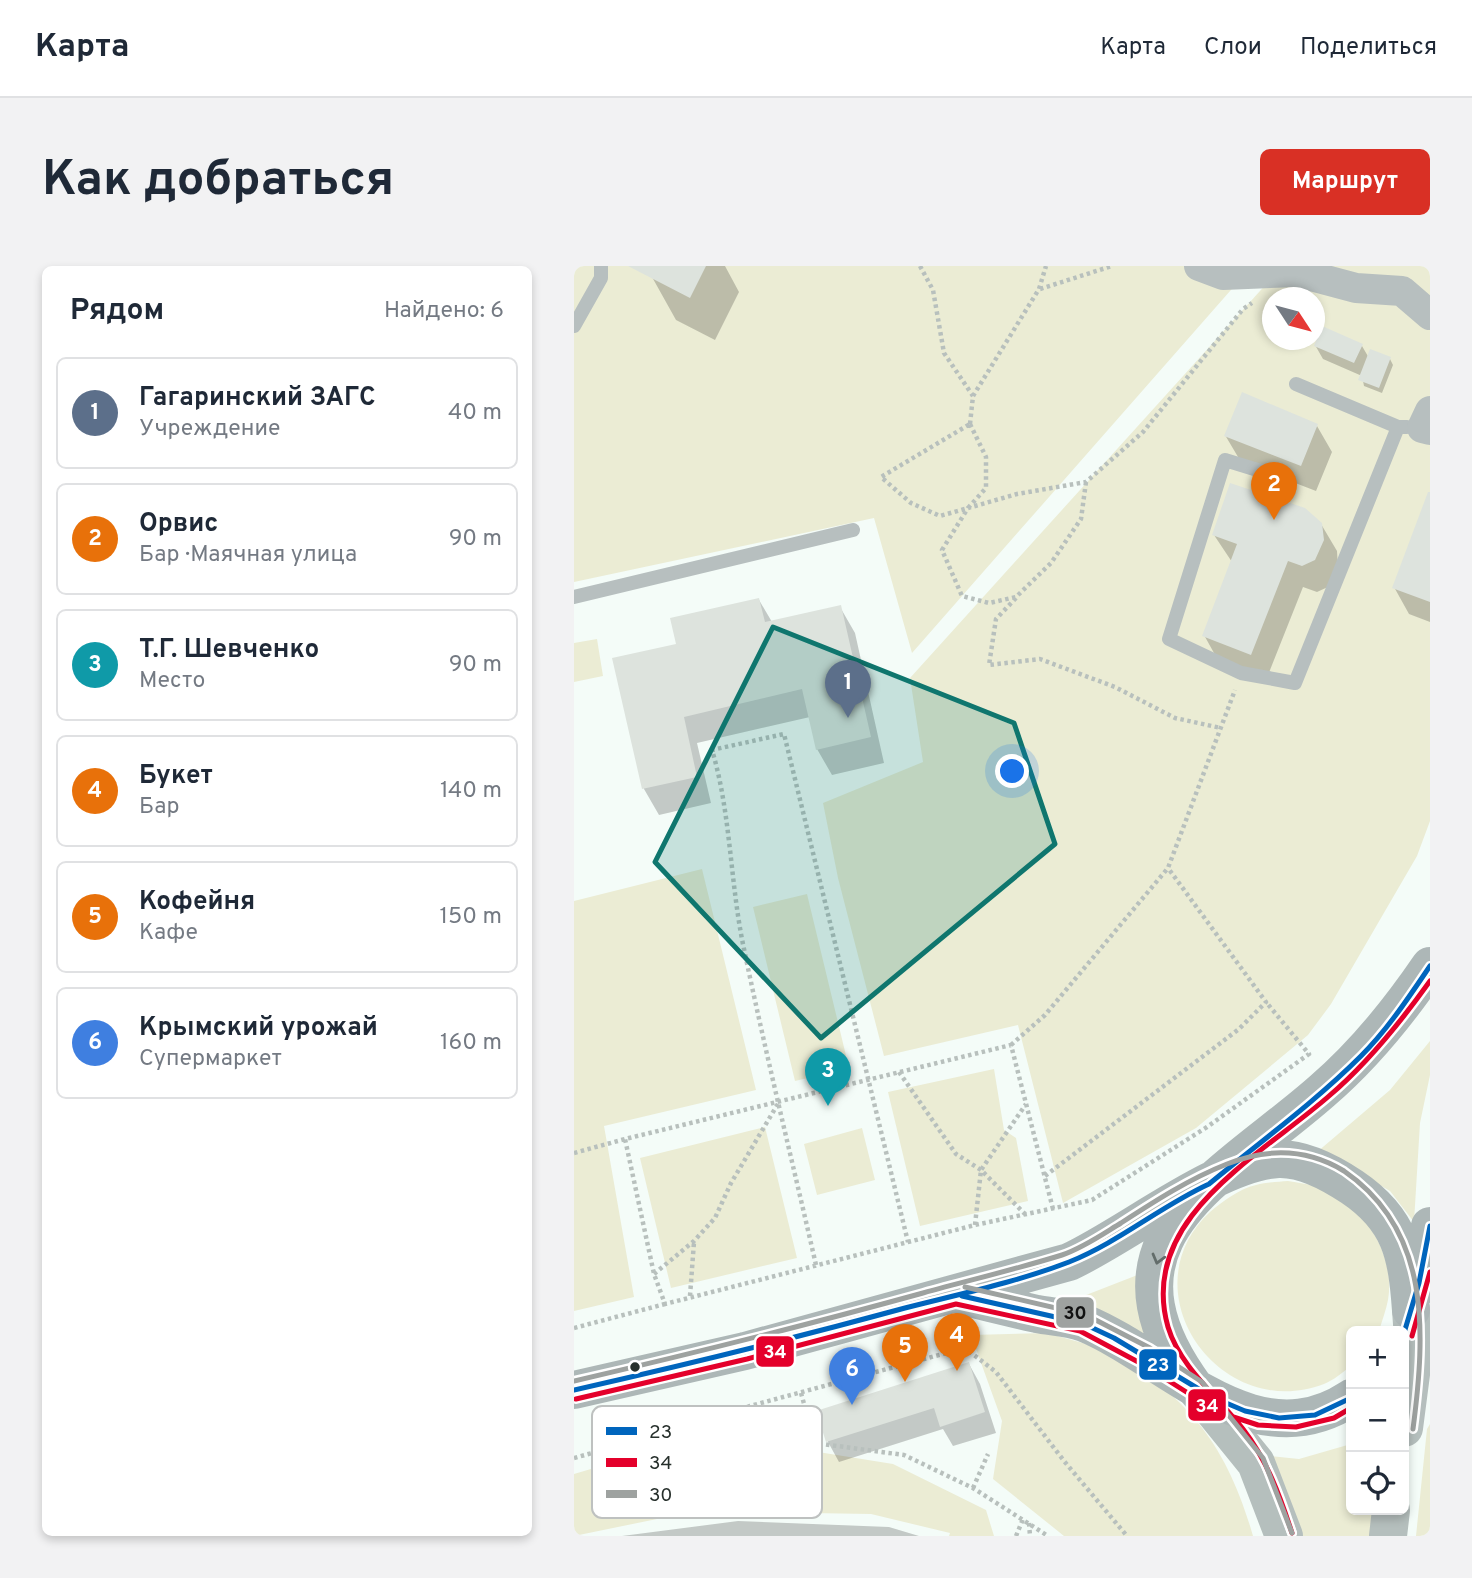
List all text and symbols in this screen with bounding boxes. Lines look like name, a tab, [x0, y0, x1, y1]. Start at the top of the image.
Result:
text: Карта	[35, 27, 129, 69]
text: Карта	[1100, 33, 1166, 63]
text: Слои	[1204, 33, 1262, 63]
text: Поделиться	[1300, 33, 1437, 63]
button: Маршрут	[1260, 149, 1430, 215]
text: Как добраться	[42, 151, 394, 213]
north arrow	[1262, 287, 1325, 350]
text: Рядом	[70, 293, 164, 330]
text: Найдено: 6	[384, 297, 504, 326]
text: Гагаринский ЗАГС	[139, 382, 376, 415]
text: 1	[90, 399, 100, 428]
text: 40 m	[448, 399, 502, 428]
text: Учреждение	[139, 415, 281, 444]
pin: 2	[1251, 462, 1297, 520]
text: Орвис	[139, 508, 218, 541]
text: 2	[88, 525, 102, 554]
text: 90 m	[449, 525, 502, 554]
text: Бар · Маячная улица	[139, 541, 357, 570]
text: Т.Г. Шевченко	[139, 634, 319, 667]
text: 3	[88, 651, 102, 680]
text: 90 m	[449, 651, 502, 680]
pin: 1	[825, 660, 871, 718]
text: Место	[139, 667, 205, 696]
your location	[995, 754, 1029, 788]
text: Букет	[139, 760, 213, 793]
text: 4	[88, 777, 102, 806]
text: 140 m	[440, 777, 502, 806]
text: Бар	[139, 793, 180, 822]
text: Кофейня	[139, 886, 255, 919]
text: 5	[88, 903, 102, 932]
text: 150 m	[440, 903, 502, 932]
text: Кафе	[139, 919, 198, 948]
text: Крымский урожай	[139, 1012, 378, 1045]
text: 6	[88, 1029, 102, 1058]
text: 160 m	[440, 1029, 502, 1058]
text: Супермаркет	[139, 1045, 282, 1074]
pin: 3	[805, 1048, 851, 1106]
one-way arrow	[1152, 1253, 1166, 1265]
line badge: 30	[1055, 1296, 1095, 1329]
text: 30	[1063, 1302, 1087, 1326]
pin: 4	[934, 1313, 980, 1371]
pin: 5	[882, 1324, 928, 1382]
map controls	[1346, 1326, 1409, 1515]
button: +	[1346, 1326, 1409, 1389]
line badge: 34	[755, 1335, 795, 1368]
text: 34	[763, 1341, 787, 1365]
pin: 6	[829, 1347, 875, 1405]
line badge: 23	[1138, 1348, 1178, 1381]
text: 23	[1146, 1354, 1170, 1378]
unlabelled marker	[628, 1360, 642, 1374]
line badge: 34	[1187, 1388, 1227, 1422]
button: −	[1346, 1389, 1409, 1452]
text: 34	[1195, 1395, 1219, 1419]
legend	[592, 1406, 822, 1518]
text: 23	[649, 1421, 672, 1445]
text: 34	[649, 1452, 672, 1476]
button: locate	[1346, 1452, 1409, 1515]
text: 30	[649, 1484, 672, 1508]

